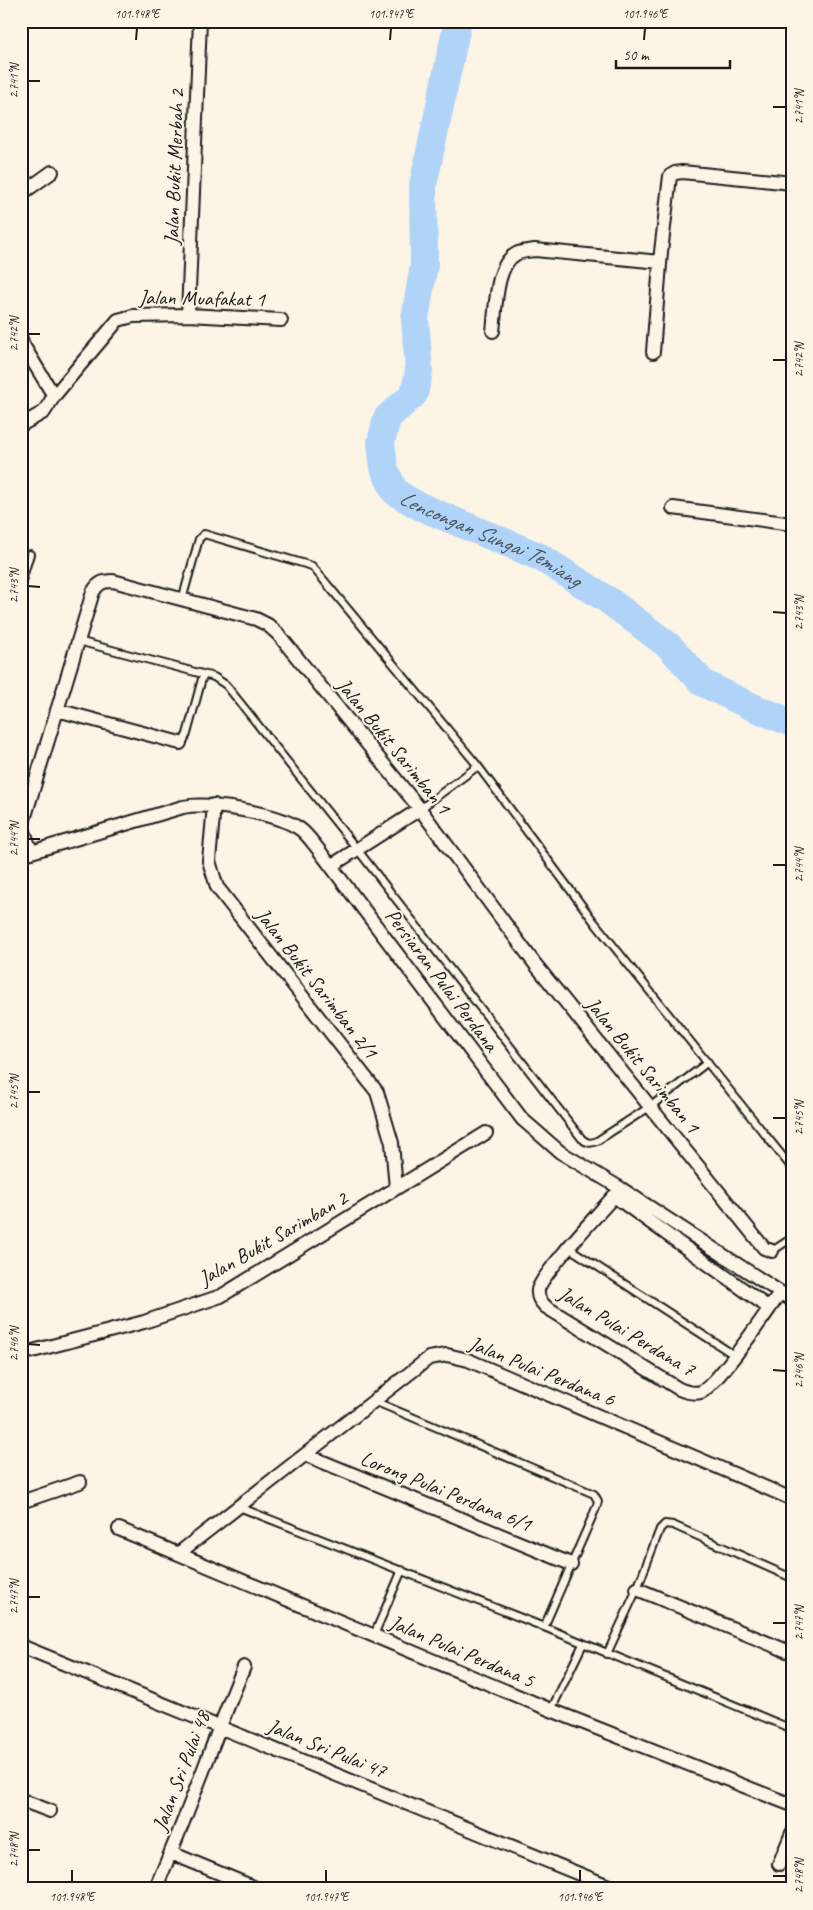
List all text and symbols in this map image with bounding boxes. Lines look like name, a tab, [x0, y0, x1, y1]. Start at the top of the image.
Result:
text: 101.948°E	[115, 6, 161, 22]
text: 101.947°E	[369, 6, 415, 22]
text: 101.946°E	[623, 6, 669, 22]
scale bar	[616, 38, 729, 70]
text: 50 m	[623, 46, 650, 65]
text: 2.741°N	[6, 62, 22, 98]
street label: Jalan Bukit Merbah 2	[158, 87, 190, 246]
text: 2.741°N	[791, 88, 807, 124]
street label: Jalan Muafakat 1	[138, 284, 267, 312]
text: 2.742°N	[6, 315, 22, 351]
text: 2.742°N	[791, 341, 807, 377]
water label: Lencongan Sungai Temiang	[394, 484, 589, 595]
text: 2.743°N	[6, 567, 22, 603]
text: 2.743°N	[791, 594, 807, 630]
street label: Jalan Bukit Sarimban 1	[331, 672, 458, 820]
text: 2.744°N	[6, 820, 22, 856]
text: 2.744°N	[791, 846, 807, 882]
street label: Jalan Bukit Sarimban 2/1	[250, 902, 385, 1065]
street label: Persiaran Pulai Perdana	[380, 903, 505, 1058]
street label: Jalan Bukit Sarimban 1	[580, 991, 707, 1139]
text: 2.745°N	[6, 1073, 22, 1109]
text: 2.745°N	[791, 1099, 807, 1135]
street label: Jalan Bukit Sarimban 2	[193, 1184, 353, 1292]
street label: Jalan Pulai Perdana 7	[553, 1279, 701, 1383]
text: 2.746°N	[6, 1325, 22, 1361]
street label: Jalan Pulai Perdana 6	[464, 1330, 619, 1412]
text: 2.746°N	[791, 1352, 807, 1388]
street label: Lorong Pulai Perdana 6/1	[357, 1445, 537, 1538]
text: 2.747°N	[6, 1578, 22, 1614]
text: 2.747°N	[791, 1604, 807, 1640]
street label: Jalan Pulai Perdana 5	[385, 1608, 540, 1694]
street label: Jalan Sri Pulai 48	[146, 1705, 217, 1835]
street label: Jalan Sri Pulai 47	[263, 1712, 392, 1784]
text: 2.748°N	[6, 1831, 22, 1867]
text: 2.748°N	[791, 1857, 807, 1893]
text: 101.948°E	[50, 1889, 96, 1905]
text: 101.947°E	[304, 1889, 350, 1905]
text: 101.946°E	[558, 1889, 604, 1905]

